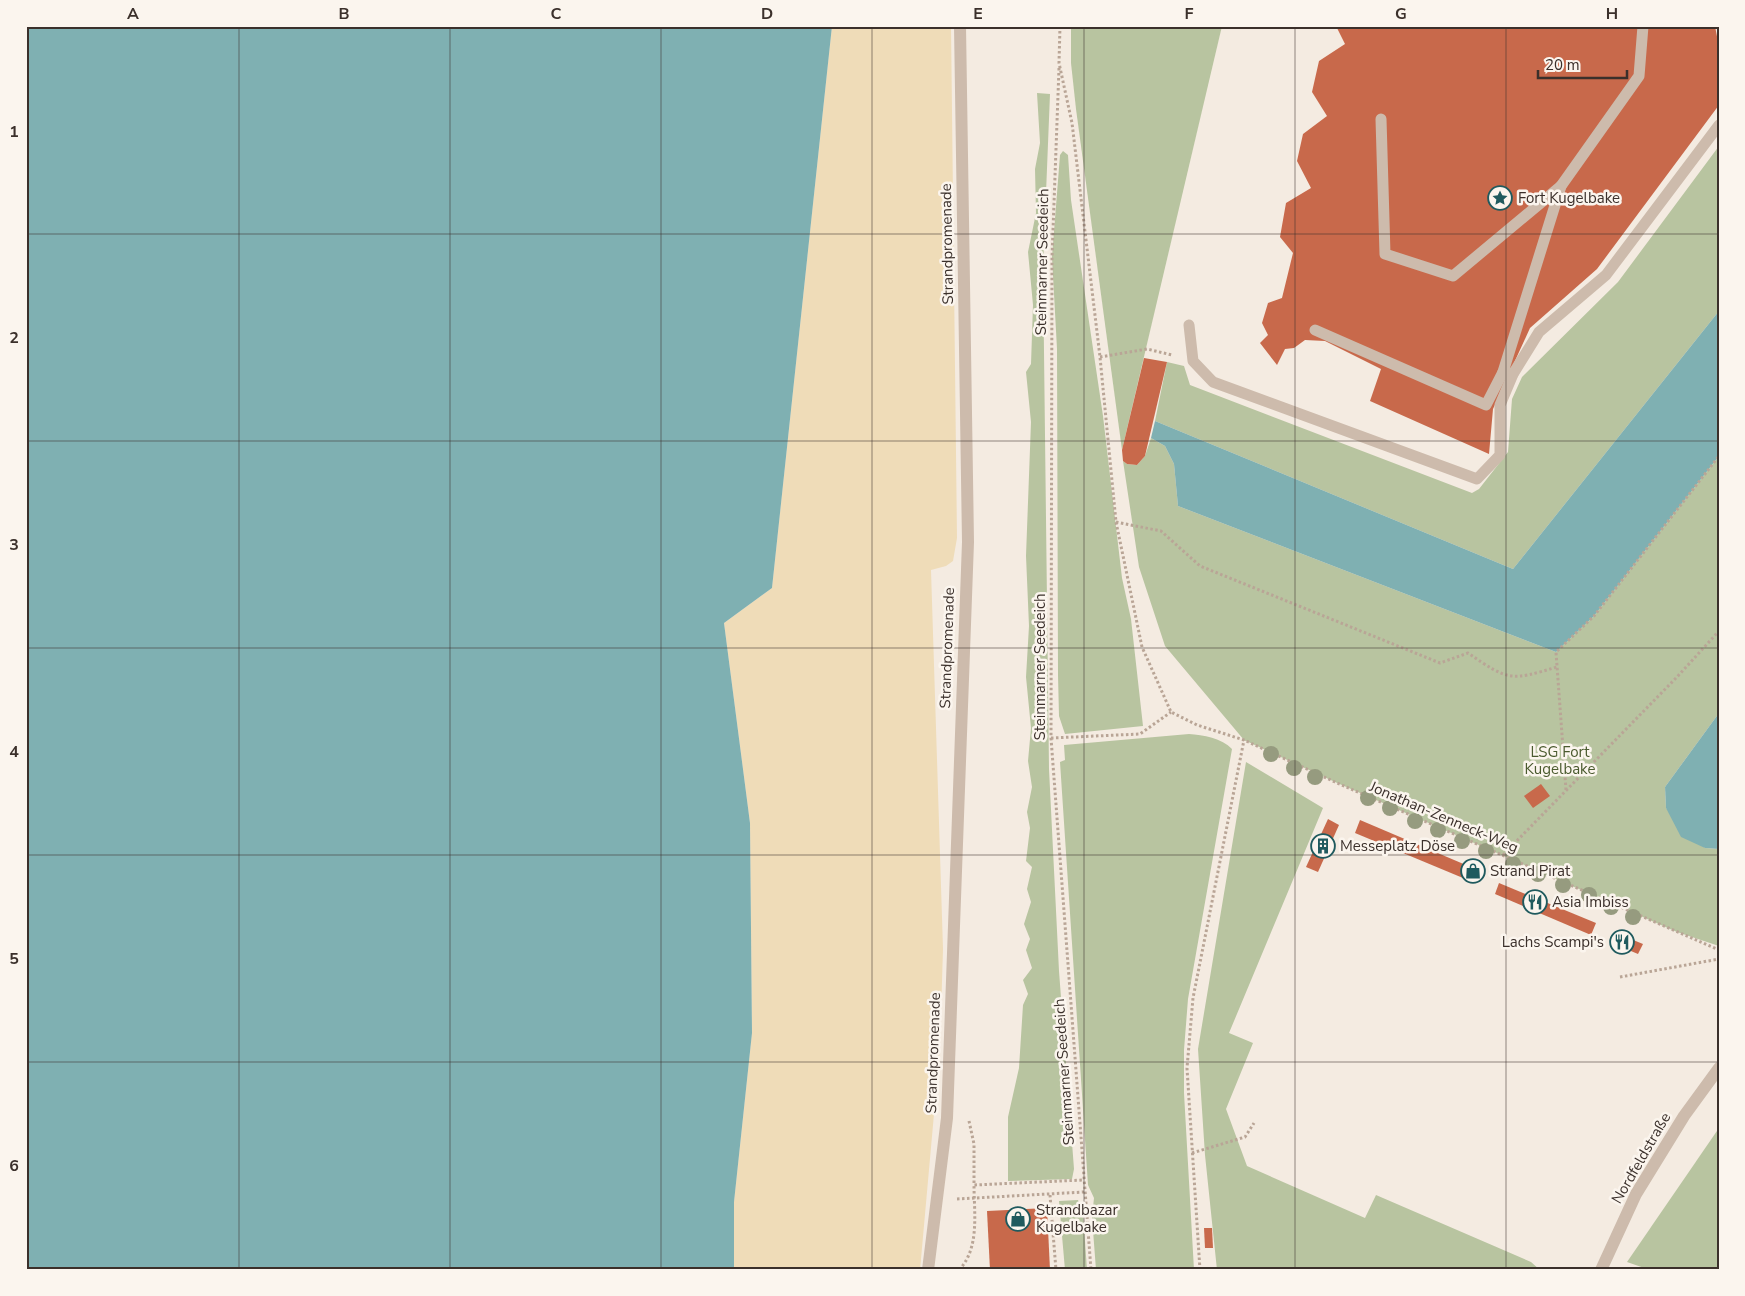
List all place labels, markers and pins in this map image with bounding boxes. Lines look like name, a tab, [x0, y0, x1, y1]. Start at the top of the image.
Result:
place icon: Fort Kugelbake	[1487, 185, 1513, 211]
place label: Fort Kugelbake	[1518, 188, 1620, 208]
building icon: Messeplatz Döse	[1310, 833, 1336, 859]
place label: Messeplatz Döse	[1340, 836, 1455, 856]
shop icon: Strand Pirat	[1460, 858, 1486, 884]
place label: Strand Pirat	[1490, 861, 1571, 881]
restaurant icon: Asia Imbiss	[1522, 889, 1548, 915]
place label: Asia Imbiss	[1552, 892, 1629, 912]
restaurant icon: Lachs Scampi's	[1609, 929, 1635, 955]
place label: Lachs Scampi's	[1502, 932, 1604, 952]
place label: Strandbazar Kugelbake	[1036, 1200, 1118, 1237]
shop icon: Strandbazar Kugelbake	[1005, 1206, 1031, 1232]

